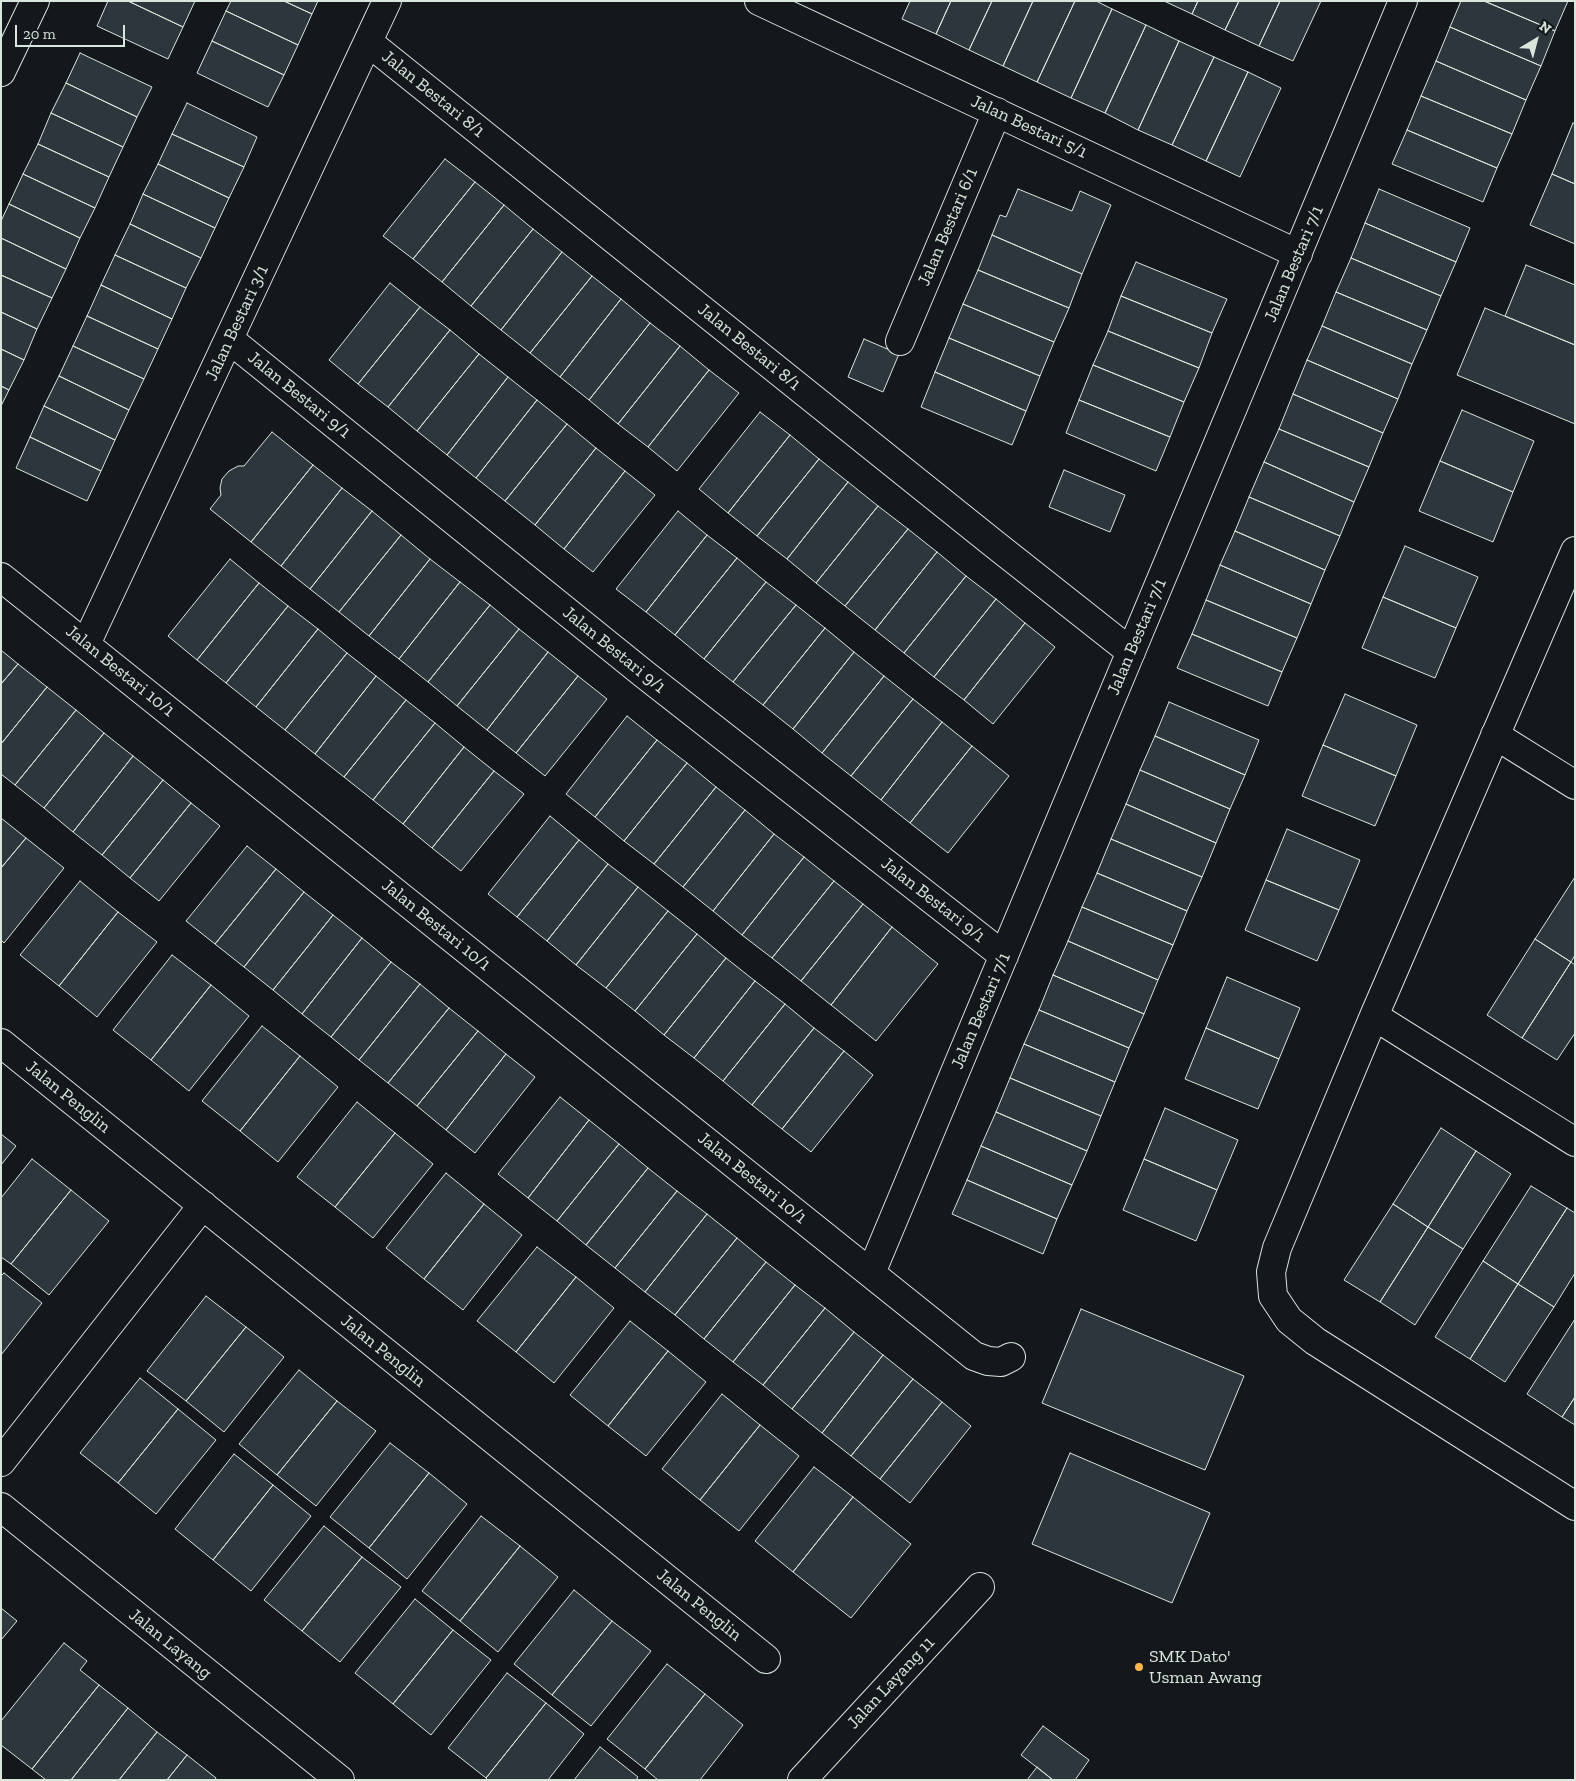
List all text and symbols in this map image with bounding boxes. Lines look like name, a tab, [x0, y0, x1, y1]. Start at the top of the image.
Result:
scale bar	[18, 15, 128, 47]
north arrow	[1511, 15, 1561, 65]
text: N	[1536, 18, 1555, 38]
text: 20 m	[23, 25, 56, 43]
street label: Jalan Bestari 8/1	[377, 46, 489, 142]
street label: Jalan Bestari 5/1	[967, 91, 1091, 163]
street label: Jalan Bestari 6/1	[913, 165, 983, 289]
street label: Jalan Bestari 7/1	[1260, 202, 1328, 326]
street label: Jalan Bestari 3/1	[201, 262, 273, 384]
street label: Jalan Bestari 8/1	[693, 299, 805, 395]
street label: Jalan Bestari 9/1	[243, 347, 355, 443]
street label: Jalan Bestari 7/1	[1103, 575, 1171, 699]
street label: Jalan Bestari 9/1	[558, 602, 670, 698]
street label: Jalan Bestari 10/1	[61, 620, 179, 722]
street label: Jalan Bestari 9/1	[877, 853, 989, 947]
street label: Jalan Bestari 10/1	[377, 874, 495, 976]
street label: Jalan Bestari 7/1	[947, 949, 1015, 1073]
street label: Jalan Penglin	[21, 1056, 115, 1138]
street label: Jalan Bestari 10/1	[693, 1127, 811, 1229]
street label: Jalan Penglin	[336, 1310, 430, 1392]
street label: Jalan Penglin	[652, 1564, 746, 1646]
street label: Jalan Layang	[124, 1604, 216, 1684]
street label: Jalan Layang 11	[843, 1632, 939, 1734]
place label: SMK Dato' Usman Awang	[1149, 1646, 1261, 1688]
marker: SMK Dato' Usman Awang	[1133, 1661, 1145, 1673]

